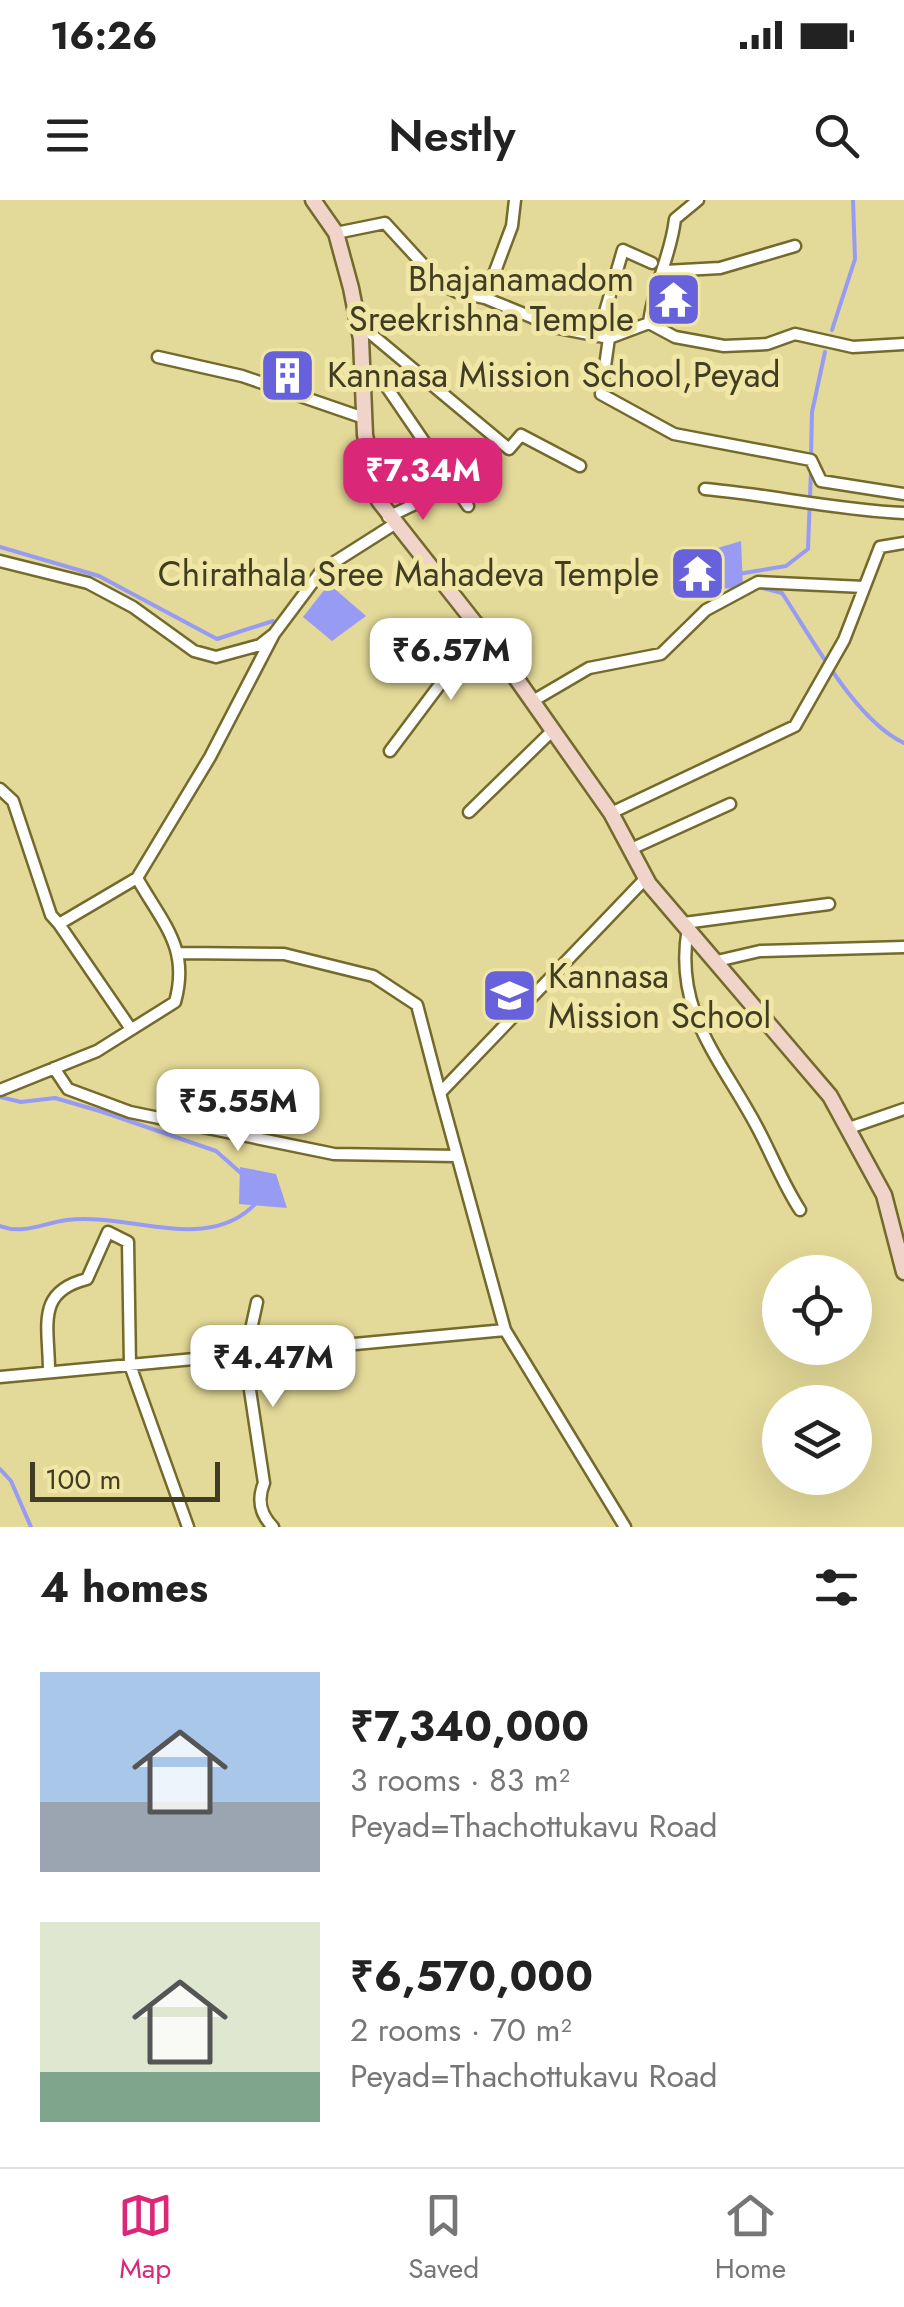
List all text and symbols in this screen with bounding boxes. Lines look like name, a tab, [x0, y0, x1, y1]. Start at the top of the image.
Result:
text: 16:26	[50, 8, 157, 63]
text: Nestly	[388, 103, 516, 168]
icon: menu	[40, 108, 95, 163]
icon: search	[809, 108, 864, 163]
place label: Bhajanamadom Sreekrishna Temple	[348, 254, 634, 344]
temple icon: Bhajanamadom Sreekrishna Temple	[643, 269, 703, 329]
building icon: Kannasa Mission School,Peyad	[258, 345, 318, 405]
place label: Kannasa Mission School,Peyad	[327, 350, 781, 400]
pin: ₹7.34M	[342, 438, 504, 523]
text: ₹7.34M	[365, 447, 481, 493]
temple icon: Chirathala Sree Mahadeva Temple	[668, 544, 728, 604]
place label: Chirathala Sree Mahadeva Temple	[158, 549, 659, 599]
pin: ₹6.57M	[370, 618, 532, 703]
text: ₹6.57M	[392, 627, 510, 673]
place label: Kannasa Mission School	[548, 951, 771, 1041]
school or university icon: Kannasa Mission School	[479, 966, 539, 1026]
pin: ₹5.55M	[157, 1069, 319, 1154]
text: ₹5.55M	[178, 1078, 298, 1124]
map controls	[762, 1255, 872, 1495]
button: locate	[762, 1255, 872, 1365]
pin: ₹4.47M	[192, 1325, 354, 1410]
text: ₹4.47M	[212, 1334, 334, 1380]
button: layers	[762, 1385, 872, 1495]
scale bar	[30, 1457, 220, 1502]
text: 100 m	[45, 1459, 121, 1500]
text: 4 homes	[40, 1557, 208, 1618]
icon: filters	[809, 1560, 864, 1615]
text: ₹7,340,000	[350, 1696, 589, 1757]
icon: home	[120, 1712, 240, 1832]
text: 3 rooms · 83 m²	[350, 1757, 570, 1803]
text: Peyad=Thachottukavu Road	[350, 1803, 718, 1849]
text: ₹6,570,000	[350, 1946, 593, 2007]
icon: home	[120, 1962, 240, 2082]
text: 2 rooms · 70 m²	[350, 2007, 572, 2053]
text: Peyad=Thachottukavu Road	[350, 2053, 718, 2099]
tab: Map	[118, 2188, 173, 2289]
tab: Saved	[408, 2188, 479, 2289]
tab: Home	[715, 2188, 786, 2289]

